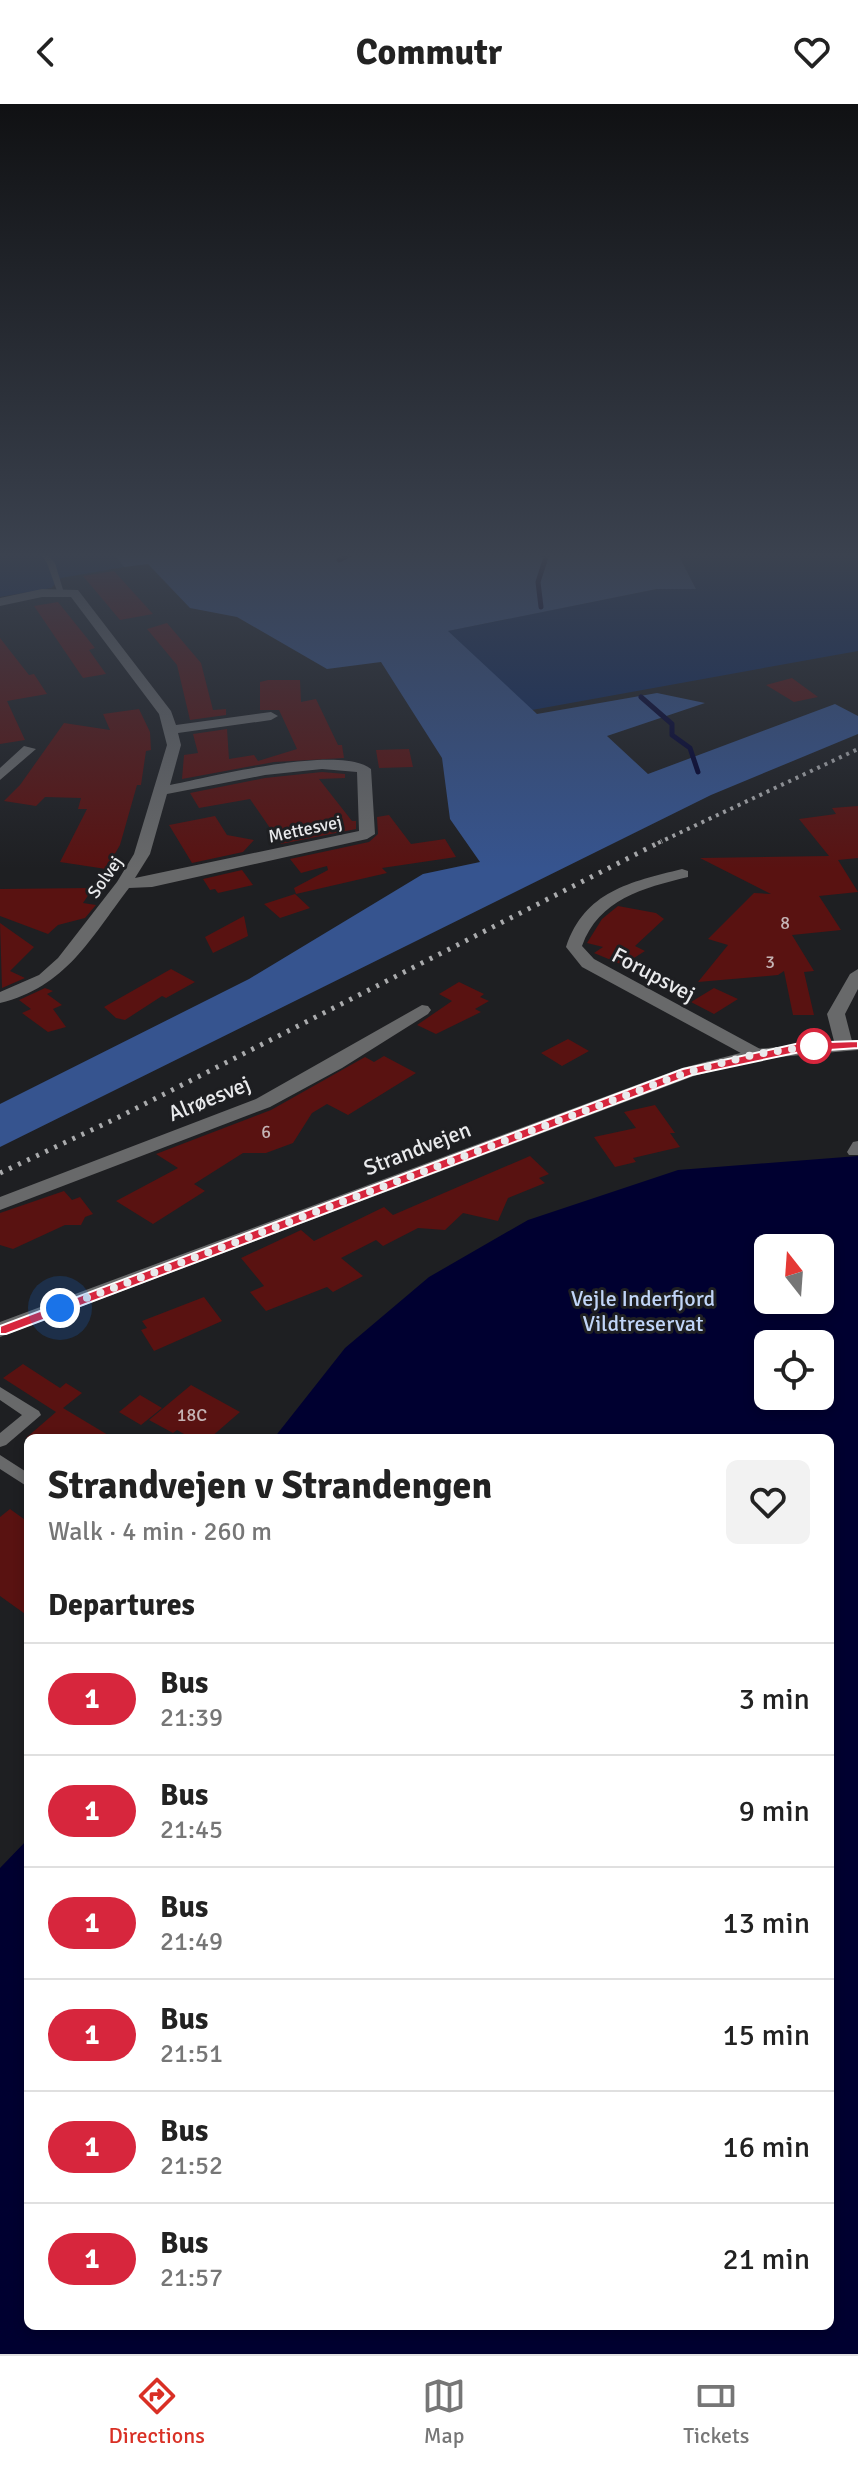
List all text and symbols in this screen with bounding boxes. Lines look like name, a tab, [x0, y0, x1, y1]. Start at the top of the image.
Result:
icon: back	[24, 30, 68, 74]
text: Commutr	[356, 30, 502, 75]
icon: heart	[790, 30, 834, 74]
street label: Mettesvej	[266, 810, 344, 848]
street label: Solvej	[83, 852, 127, 902]
house number: 8	[780, 912, 790, 934]
street label: Forupsvej	[607, 941, 700, 1008]
house number: 3	[765, 951, 775, 973]
unlabelled marker	[797, 1029, 831, 1063]
street label: Alrøesvej	[164, 1070, 254, 1127]
street label: Strandvejen	[360, 1116, 475, 1181]
house number: 6	[261, 1121, 271, 1143]
north arrow	[754, 1234, 834, 1314]
map controls	[754, 1234, 834, 1410]
park label: Vejle Inderfjord Vildtreservat	[571, 1285, 715, 1337]
your location	[40, 1288, 80, 1328]
button: locate	[754, 1330, 834, 1410]
house number: 18C	[177, 1404, 207, 1426]
button: heart	[726, 1460, 810, 1544]
text: Strandvejen v Strandengen	[48, 1462, 492, 1509]
text: Walk · 4 min · 260 m	[48, 1516, 272, 1548]
text: Departures	[48, 1587, 195, 1624]
text: Bus	[160, 1665, 208, 1702]
text: 3 min	[739, 1681, 810, 1718]
text: 1	[84, 1682, 100, 1716]
text: 21:39	[160, 1702, 223, 1734]
text: Bus	[160, 1777, 208, 1814]
text: 9 min	[739, 1793, 810, 1830]
text: 1	[84, 1794, 100, 1828]
text: 21:45	[160, 1814, 223, 1846]
text: Bus	[160, 1889, 208, 1926]
text: 13 min	[723, 1905, 810, 1942]
text: 1	[84, 1906, 100, 1940]
text: 21:49	[160, 1926, 223, 1958]
text: Bus	[160, 2001, 208, 2038]
text: 15 min	[723, 2017, 810, 2054]
text: 1	[84, 2018, 100, 2052]
text: 21:51	[160, 2038, 223, 2070]
text: Bus	[160, 2113, 208, 2150]
text: 16 min	[723, 2129, 810, 2166]
text: 1	[84, 2130, 100, 2164]
text: 21:52	[160, 2150, 223, 2182]
text: Bus	[160, 2225, 208, 2262]
text: 21 min	[723, 2241, 810, 2278]
text: 1	[84, 2242, 100, 2276]
text: 21:57	[160, 2262, 223, 2294]
tab: Directions	[109, 2374, 205, 2449]
tab: Map	[422, 2374, 466, 2449]
tab: Tickets	[683, 2374, 749, 2449]

